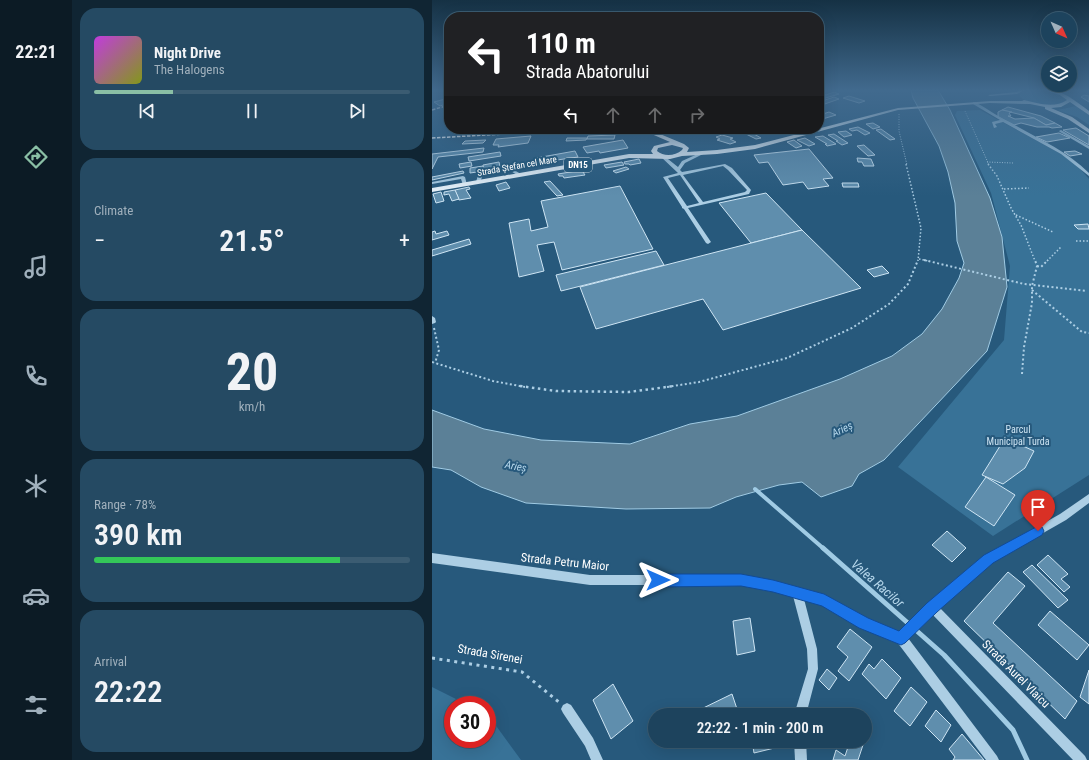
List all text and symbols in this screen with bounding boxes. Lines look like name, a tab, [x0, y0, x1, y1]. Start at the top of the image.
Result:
north arrow	[1041, 12, 1077, 48]
map controls	[1041, 12, 1077, 92]
text: 110 m	[526, 27, 596, 60]
icon: left	[460, 28, 512, 80]
text: 22:21	[15, 41, 57, 62]
text: Night Drive	[154, 44, 221, 62]
button: layers	[1041, 56, 1077, 92]
text: Strada Abatorului	[526, 61, 649, 82]
text: The Halogens	[154, 62, 225, 77]
icon: previous	[136, 100, 158, 122]
icon: pause	[241, 100, 263, 122]
icon: next	[346, 100, 368, 122]
icon: left	[560, 104, 582, 126]
icon: ahead	[602, 104, 624, 126]
icon: ahead	[644, 104, 666, 126]
icon: right	[686, 104, 708, 126]
icon: directions	[22, 143, 50, 171]
street label: Strada Ștefan cel Mare	[476, 154, 558, 179]
road number: DN15	[564, 158, 592, 172]
text: Climate	[94, 203, 133, 218]
text: 21.5°	[219, 223, 285, 258]
text: −	[94, 228, 105, 253]
text: +	[399, 228, 410, 253]
icon: music	[22, 253, 50, 281]
text: 20	[226, 342, 278, 403]
icon: phone	[22, 362, 50, 390]
text: km/h	[239, 399, 265, 414]
water label: Arieș	[829, 419, 855, 440]
park label: Parcul Municipal Turda	[987, 424, 1050, 447]
water label: Arieș	[503, 458, 528, 475]
icon: climate	[22, 472, 50, 500]
pin	[1021, 490, 1055, 531]
icon: arrive	[1027, 496, 1049, 518]
text: Range · 78%	[94, 497, 156, 512]
text: 390 km	[94, 517, 183, 552]
street label: Strada Petru Maior	[520, 550, 610, 574]
water label: Valea Racilor	[848, 556, 908, 611]
position arrow	[637, 559, 679, 601]
icon: car	[22, 582, 50, 610]
street label: Strada Aurel Vlaicu	[979, 637, 1053, 711]
street label: Strada Sirenei	[456, 641, 524, 667]
text: Arrival	[94, 654, 127, 669]
text: 22:22	[94, 674, 162, 709]
icon: filters	[22, 691, 50, 719]
speed limit sign: 30	[444, 696, 496, 748]
text: 22:22 · 1 min · 200 m	[697, 719, 823, 737]

